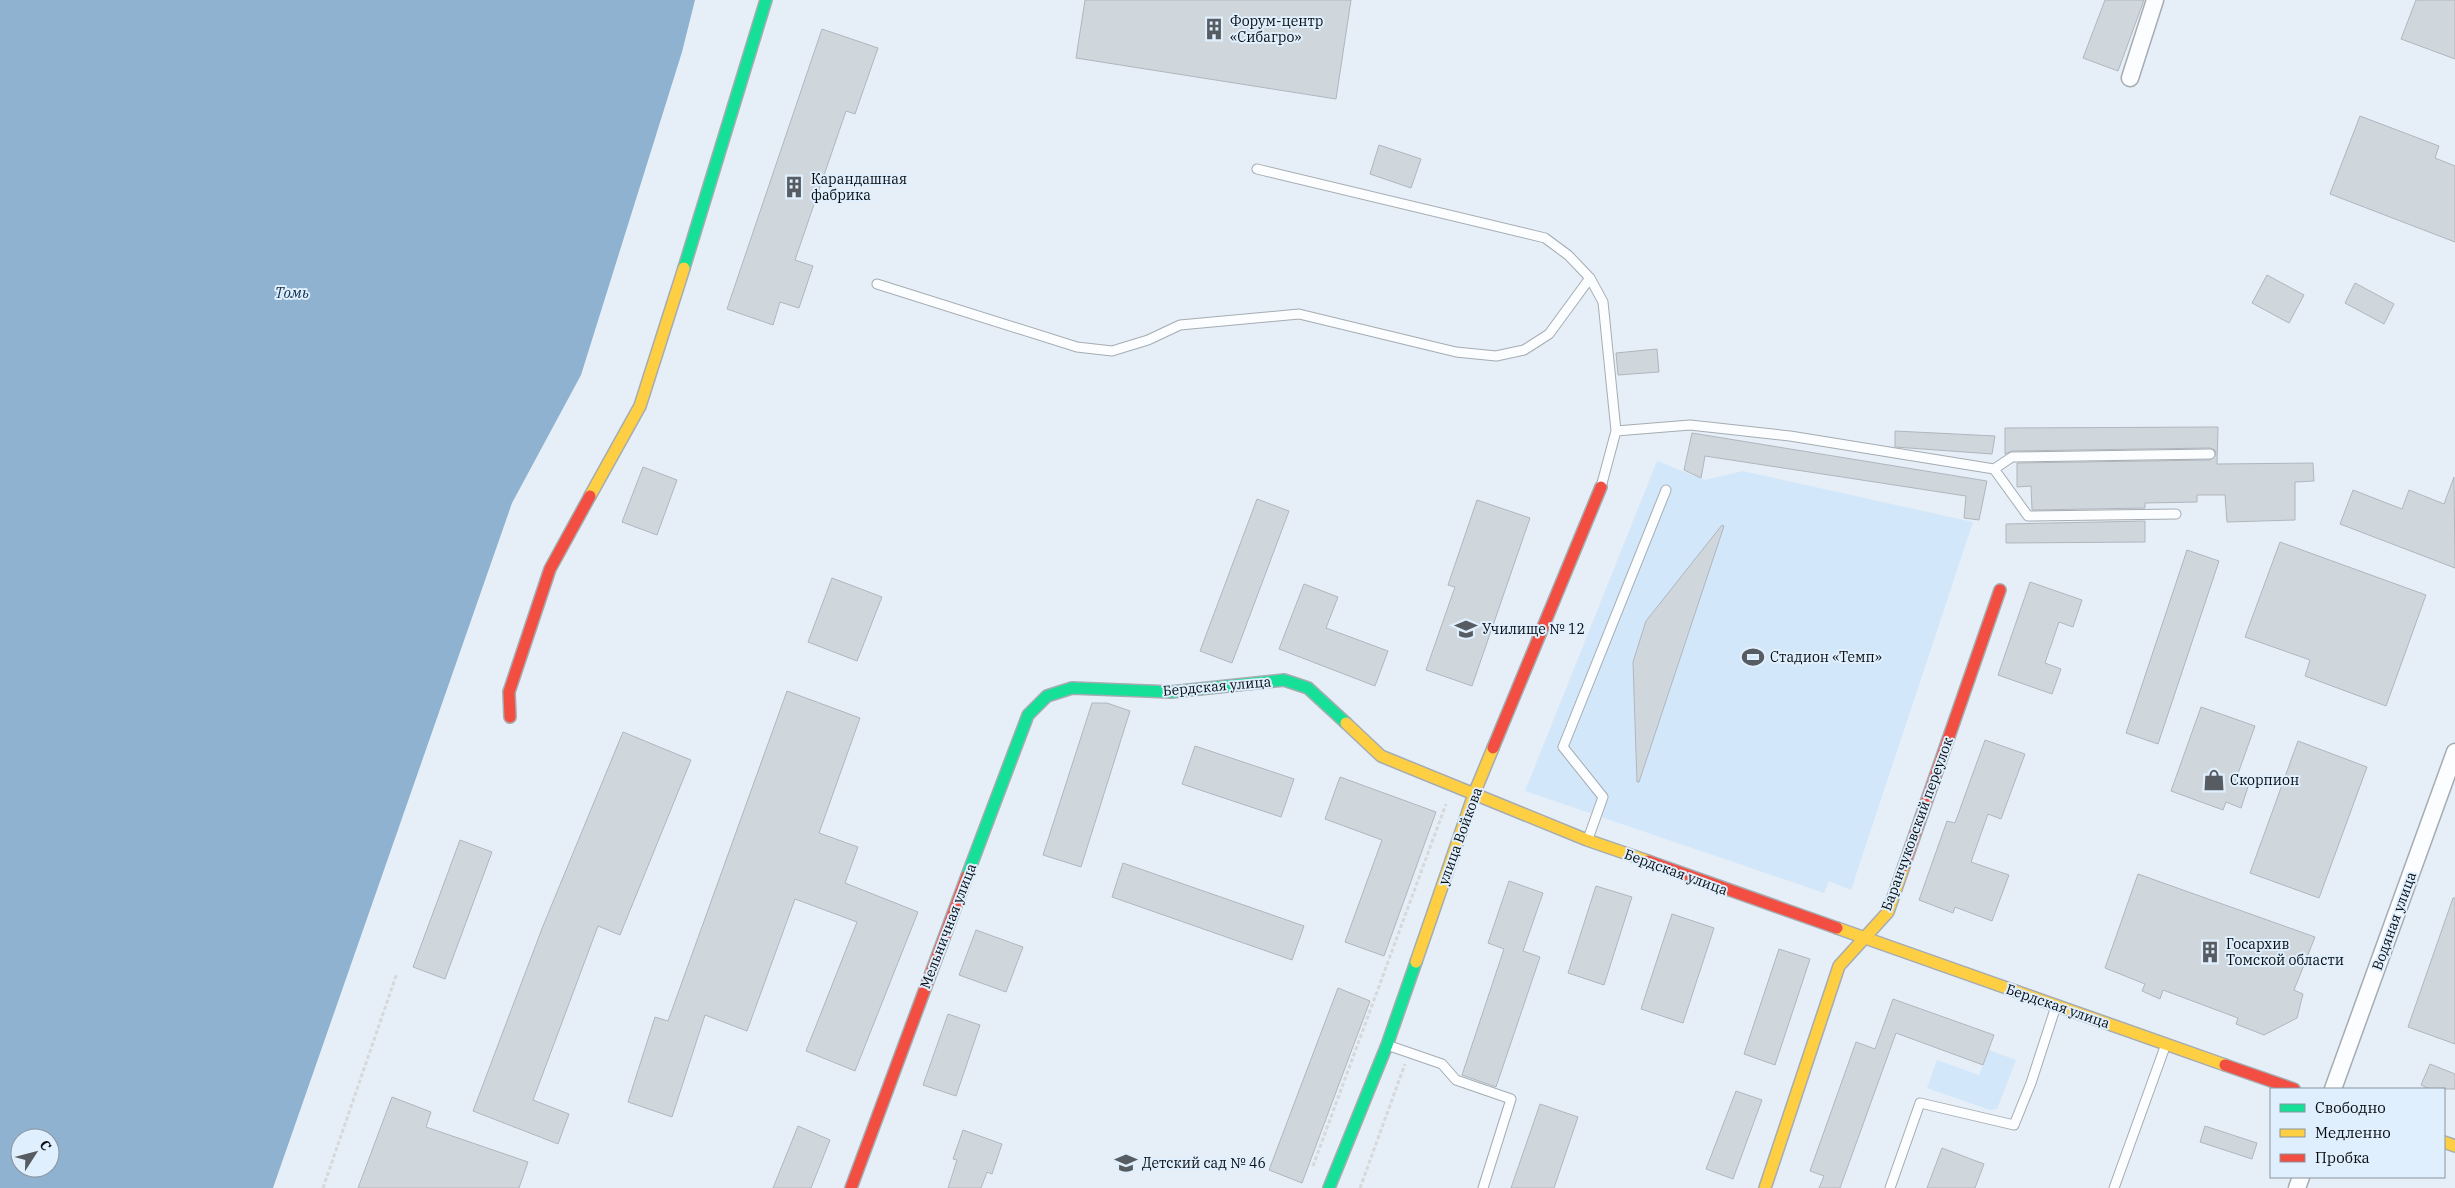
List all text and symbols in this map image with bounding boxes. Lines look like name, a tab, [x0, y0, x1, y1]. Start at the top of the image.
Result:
place label: Форум-центр «Сибагро»	[1230, 12, 1323, 46]
building icon: Форум-центр «Сибагро»	[1201, 16, 1227, 42]
place label: Карандашная фабрика	[811, 170, 907, 204]
building icon: Карандашная фабрика	[781, 174, 807, 200]
water label: Томь	[275, 283, 309, 302]
school or university icon: Училище № 12	[1453, 616, 1479, 642]
place label: Училище № 12	[1482, 620, 1585, 638]
sports icon: Стадион «Темп»	[1740, 644, 1766, 670]
place label: Стадион «Темп»	[1770, 648, 1882, 666]
street label: Бердская улица	[1162, 672, 1272, 700]
street label: Баранчуковский переулок	[1877, 735, 1957, 913]
shop icon: Скорпион	[2201, 767, 2227, 793]
place label: Скорпион	[2230, 771, 2299, 789]
street label: улица Войкова	[1434, 784, 1486, 887]
street label: Бердская улица	[1622, 845, 1731, 899]
street label: Мельничная улица	[916, 861, 980, 991]
street label: Водяная улица	[2368, 869, 2420, 973]
place label: Госархив Томской области	[2226, 935, 2344, 969]
building icon: Госархив Томской области	[2197, 939, 2223, 965]
street label: Бердская улица	[2004, 980, 2113, 1032]
legend	[2270, 1088, 2445, 1178]
text: Свободно	[2315, 1098, 2386, 1117]
text: Медленно	[2315, 1123, 2391, 1142]
north arrow	[10, 1128, 60, 1178]
text: С	[35, 1136, 56, 1154]
text: Пробка	[2315, 1148, 2370, 1167]
school or university icon: Детский сад № 46	[1113, 1150, 1139, 1176]
place label: Детский сад № 46	[1142, 1154, 1266, 1172]

